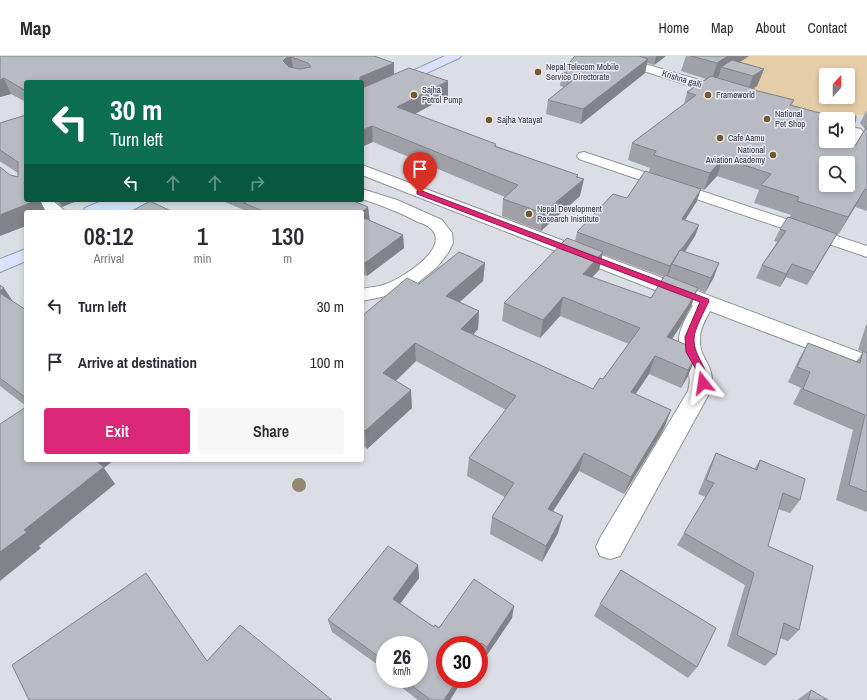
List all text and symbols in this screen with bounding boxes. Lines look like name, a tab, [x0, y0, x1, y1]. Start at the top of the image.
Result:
text: Map	[20, 15, 51, 41]
text: Home	[658, 19, 689, 37]
text: Map	[711, 19, 733, 37]
text: About	[755, 19, 785, 37]
text: Contact	[807, 19, 847, 37]
place label: Nepal Telecom Mobile Service Directorate	[546, 61, 619, 83]
marker: Nepal Telecom Mobile Service Directorate	[533, 67, 543, 77]
street label: Krishna galli	[661, 67, 703, 91]
north arrow	[819, 68, 855, 104]
map controls	[819, 68, 855, 192]
place label: Sajha Petrol Pump	[422, 84, 463, 106]
place label: Frameworld	[716, 89, 755, 101]
marker: Sajha Petrol Pump	[409, 90, 419, 100]
marker: Frameworld	[703, 90, 713, 100]
text: 30 m	[110, 91, 162, 129]
icon: left	[44, 96, 96, 148]
place label: National Pet Shop	[775, 108, 805, 130]
button: sound	[819, 112, 855, 148]
place label: Sajha Yatayat	[497, 114, 542, 126]
marker: National Pet Shop	[762, 114, 772, 124]
marker: Sajha Yatayat	[484, 115, 494, 125]
text: Turn left	[110, 127, 163, 152]
place label: Cafe Aamu	[728, 132, 765, 144]
marker: Cafe Aamu	[715, 133, 725, 143]
place label: National Aviation Academy	[705, 144, 765, 166]
marker: National Aviation Academy	[768, 150, 778, 160]
pin	[403, 152, 437, 193]
button: search	[819, 156, 855, 192]
icon: arrive	[409, 158, 431, 180]
icon: left	[120, 172, 142, 194]
icon: ahead	[162, 172, 184, 194]
icon: ahead	[204, 172, 226, 194]
icon: right	[246, 172, 268, 194]
place label: Nepal Development Research Inistitute	[537, 203, 602, 225]
marker: Nepal Development Research Inistitute	[524, 209, 534, 219]
text: 08:12	[84, 220, 134, 252]
text: 1	[197, 220, 208, 252]
text: 130	[271, 220, 304, 252]
text: Arrival	[93, 250, 124, 267]
text: min	[194, 250, 211, 267]
text: m	[283, 250, 292, 267]
icon: left	[44, 295, 66, 317]
text: Turn left	[78, 296, 126, 317]
text: 30 m	[317, 296, 344, 317]
icon: arrive	[44, 351, 66, 373]
text: Arrive at destination	[78, 352, 197, 373]
text: 100 m	[310, 352, 344, 373]
position arrow	[682, 362, 724, 404]
button: Exit	[44, 408, 190, 454]
button: Share	[198, 408, 344, 454]
speed limit sign: 30	[436, 636, 488, 688]
text: 26	[393, 643, 411, 670]
text: km/h	[393, 665, 411, 678]

